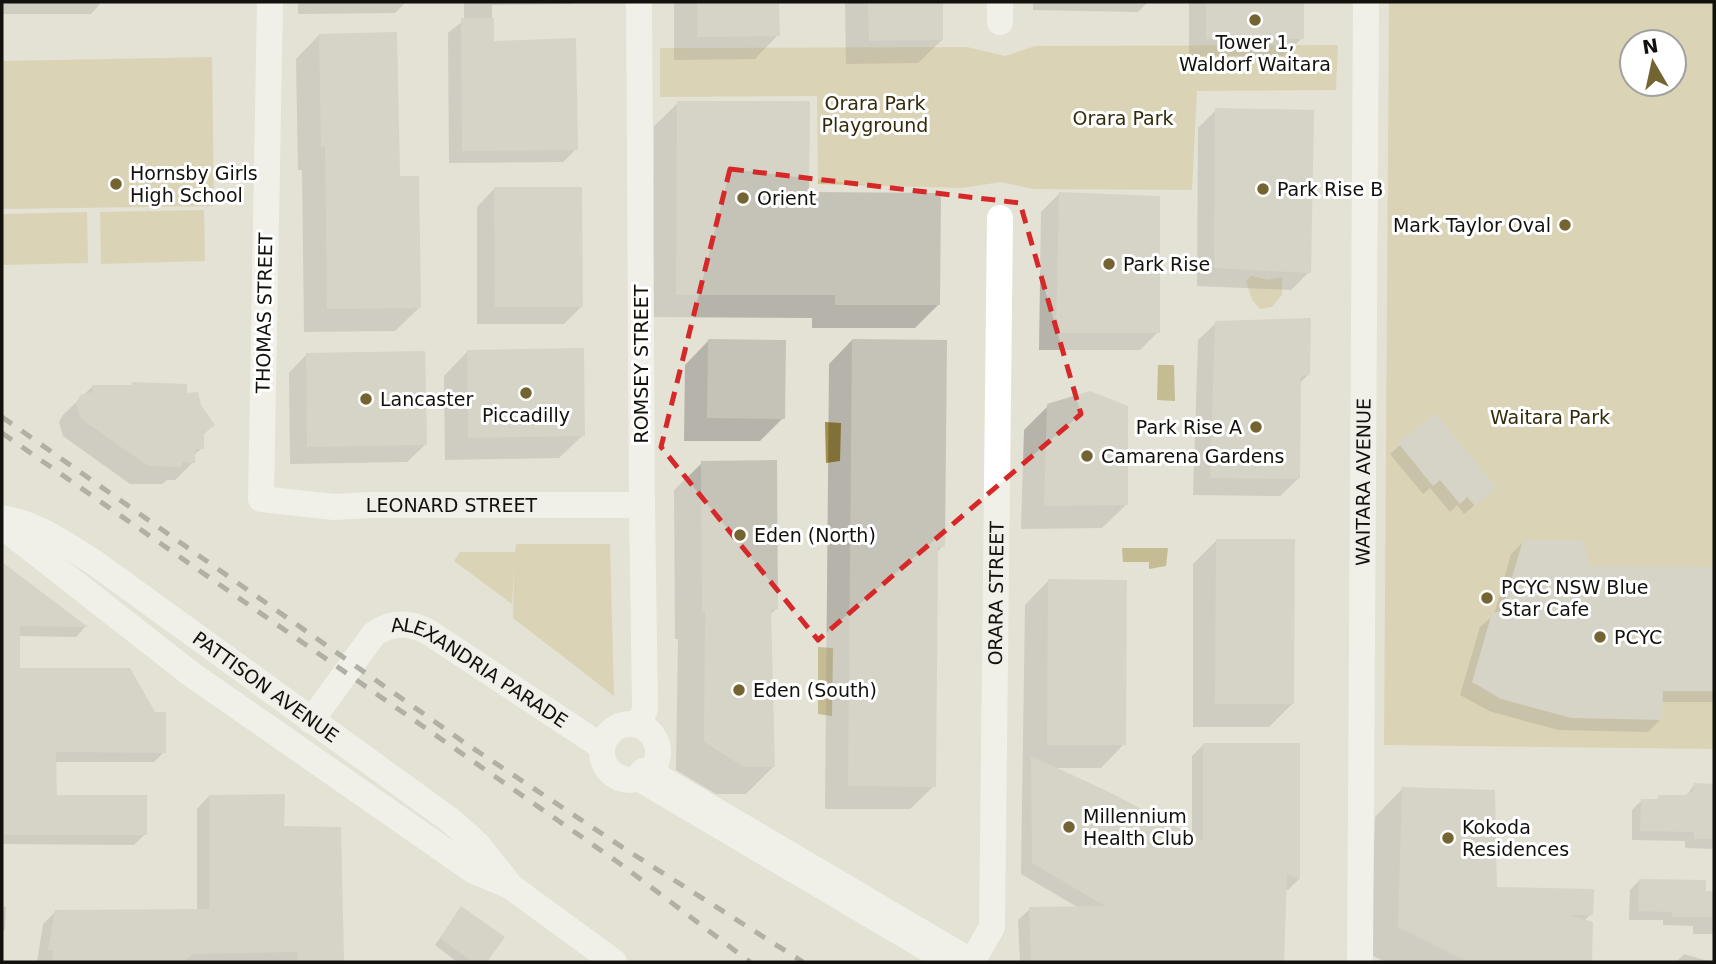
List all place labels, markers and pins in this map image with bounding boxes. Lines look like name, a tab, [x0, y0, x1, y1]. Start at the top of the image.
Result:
marker: Tower 1, Waldorf Waitara	[1247, 12, 1263, 28]
place label: Tower 1, Waldorf Waitara	[1179, 31, 1331, 75]
place label: Hornsby Girls High School	[130, 162, 258, 206]
marker: Hornsby Girls High School	[108, 176, 124, 192]
place label: Park Rise B	[1277, 178, 1383, 200]
marker: Park Rise B	[1255, 181, 1271, 197]
place label: Orient	[757, 187, 816, 209]
marker: Orient	[735, 190, 751, 206]
place label: Mark Taylor Oval	[1393, 214, 1551, 236]
marker: Mark Taylor Oval	[1557, 217, 1573, 233]
place label: Park Rise	[1123, 253, 1210, 275]
marker: Park Rise	[1101, 256, 1117, 272]
marker: Piccadilly	[518, 385, 534, 401]
place label: Lancaster	[380, 388, 473, 410]
marker: Lancaster	[358, 391, 374, 407]
place label: Piccadilly	[482, 404, 570, 426]
place label: Park Rise A	[1136, 416, 1242, 438]
marker: Park Rise A	[1248, 419, 1264, 435]
place label: Camarena Gardens	[1101, 445, 1284, 467]
marker: Camarena Gardens	[1079, 448, 1095, 464]
place label: Eden (North)	[754, 524, 876, 546]
marker: Eden (North)	[732, 527, 748, 543]
place label: PCYC NSW Blue Star Cafe	[1501, 576, 1648, 620]
marker: PCYC NSW Blue Star Cafe	[1479, 590, 1495, 606]
place label: PCYC	[1614, 626, 1662, 648]
marker: PCYC	[1592, 629, 1608, 645]
place label: Eden (South)	[753, 679, 877, 701]
marker: Eden (South)	[731, 682, 747, 698]
place label: Millennium Health Club	[1083, 805, 1194, 849]
place label: Kokoda Residences	[1462, 816, 1569, 860]
marker: Millennium Health Club	[1061, 819, 1077, 835]
marker: Kokoda Residences	[1440, 830, 1456, 846]

